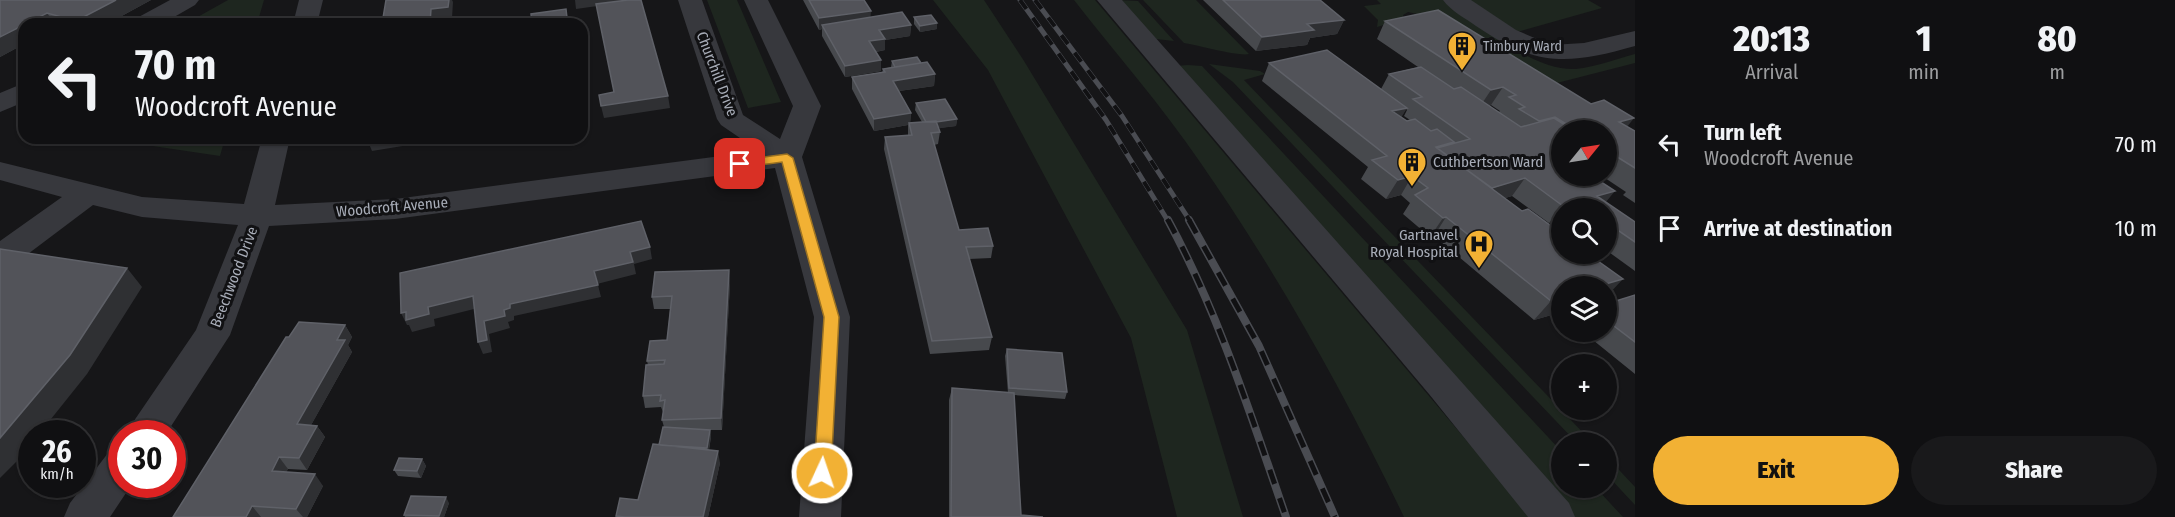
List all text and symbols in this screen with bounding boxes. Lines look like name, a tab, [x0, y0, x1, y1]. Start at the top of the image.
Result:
text: 20:13	[1733, 17, 1810, 61]
text: 1	[1916, 17, 1932, 61]
text: 80	[2037, 17, 2077, 61]
street label: Churchill Drive	[693, 29, 741, 119]
building icon: Timbury Ward	[1446, 30, 1478, 72]
place label: Timbury Ward	[1483, 38, 1562, 55]
text: 70 m	[135, 40, 216, 90]
icon: left	[36, 42, 114, 120]
text: Arrival	[1745, 60, 1798, 84]
text: min	[1908, 60, 1939, 84]
text: m	[2049, 60, 2065, 84]
text: Woodcroft Avenue	[135, 91, 337, 123]
text: Turn left	[1704, 119, 1782, 146]
north arrow	[1551, 120, 1617, 186]
map controls	[1551, 120, 1617, 498]
icon: left	[1653, 128, 1686, 161]
text: 70 m	[2115, 131, 2157, 158]
pin	[714, 138, 765, 189]
building icon: Cuthbertson Ward	[1396, 146, 1428, 188]
text: Woodcroft Avenue	[1704, 146, 1854, 170]
icon: arrive	[723, 147, 756, 180]
place label: Cuthbertson Ward	[1433, 153, 1543, 171]
street label: Woodcroft Avenue	[335, 193, 449, 221]
button: search	[1551, 198, 1617, 264]
icon: arrive	[1653, 212, 1686, 245]
text: Arrive at destination	[1704, 215, 1892, 242]
text: 10 m	[2115, 215, 2157, 242]
street label: Beechwood Drive	[207, 224, 261, 330]
place label: Gartnavel Royal Hospital	[1370, 226, 1458, 261]
hospital icon: Gartnavel Royal Hospital	[1463, 228, 1495, 270]
button: layers	[1551, 276, 1617, 342]
button: +	[1551, 354, 1617, 420]
speed limit sign: 30	[108, 420, 186, 498]
button: −	[1551, 432, 1617, 498]
text: 26	[42, 434, 72, 470]
button: Exit	[1653, 436, 1899, 505]
button: Share	[1911, 436, 2157, 505]
position arrow	[790, 441, 854, 505]
text: km/h	[40, 465, 74, 483]

